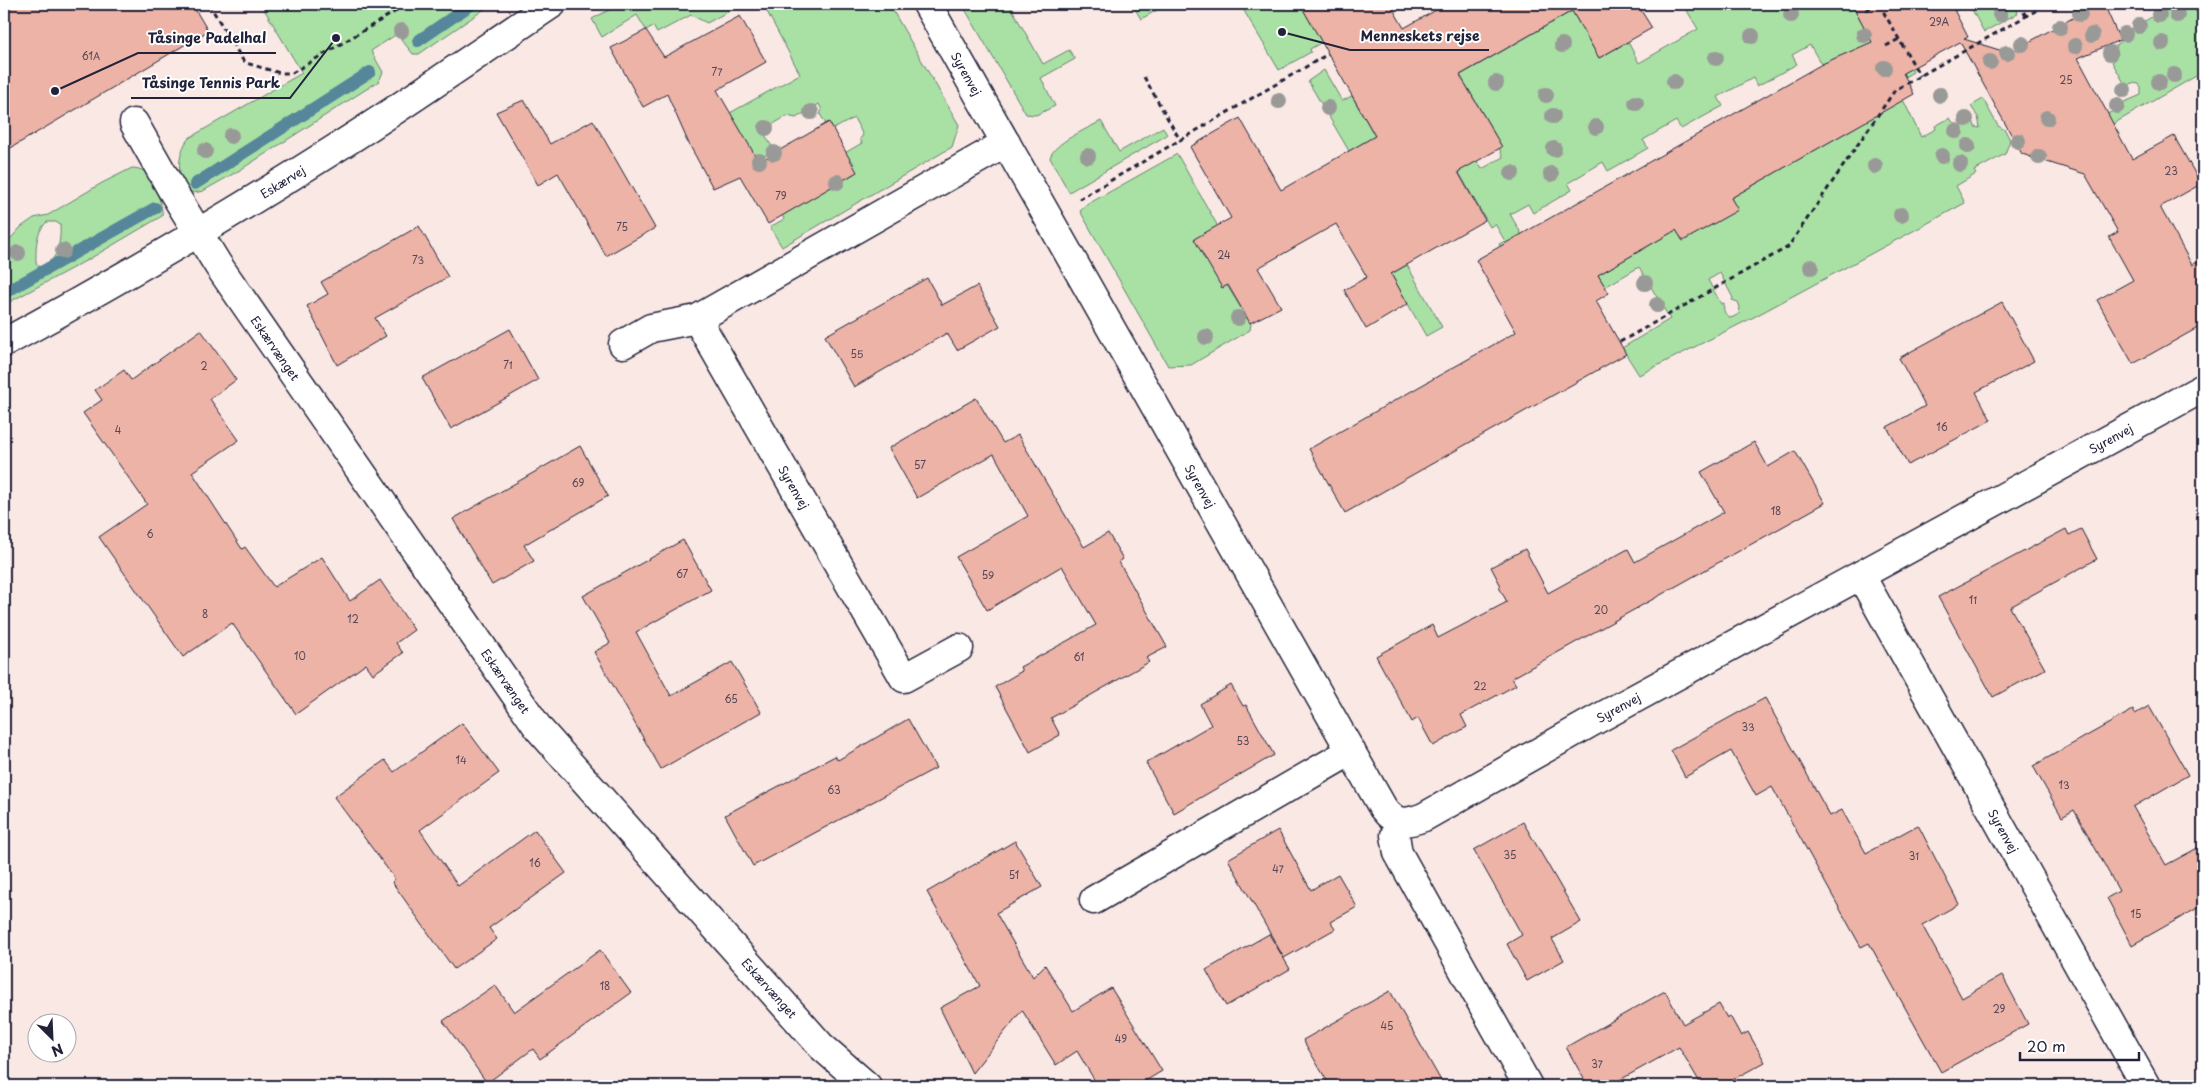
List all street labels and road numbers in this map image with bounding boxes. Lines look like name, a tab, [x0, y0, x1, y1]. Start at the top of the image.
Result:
street label: Syrenvej	[947, 48, 986, 99]
street label: Eskærvej	[257, 161, 309, 202]
street label: Eskærvænget	[247, 312, 304, 384]
street label: Syrenvej	[2085, 419, 2136, 458]
street label: Syrenvej	[1181, 461, 1220, 511]
street label: Syrenvej	[774, 462, 814, 512]
street label: Eskærvænget	[477, 645, 535, 717]
street label: Syrenvej	[1593, 688, 1644, 727]
street label: Syrenvej	[1984, 806, 2023, 856]
street label: Eskærvænget	[738, 954, 801, 1022]

